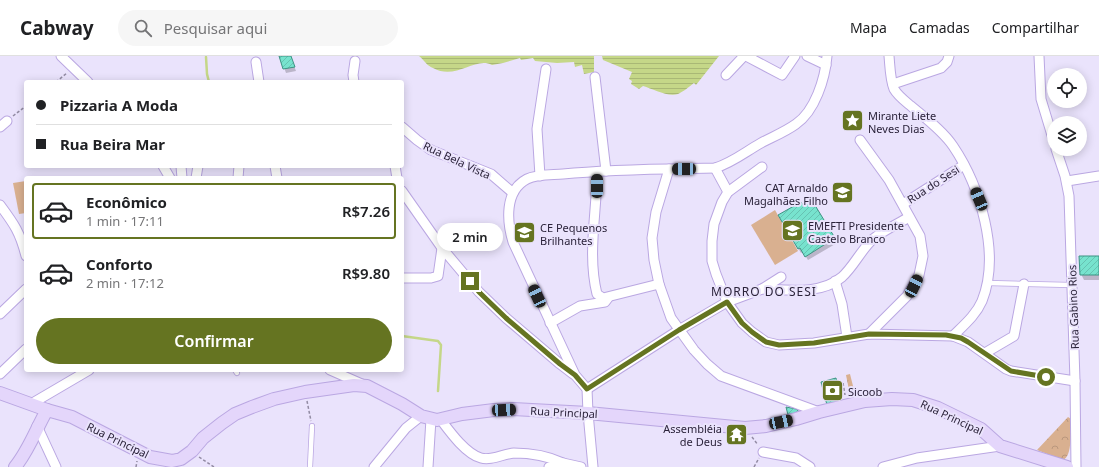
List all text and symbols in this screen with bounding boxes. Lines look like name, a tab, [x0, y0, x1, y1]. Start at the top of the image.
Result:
search box	[118, 10, 398, 46]
text: Cabway	[20, 15, 94, 41]
icon: search	[132, 17, 154, 39]
text: Pesquisar aqui	[164, 18, 267, 38]
text: Mapa	[850, 18, 887, 37]
text: Camadas	[909, 18, 970, 37]
text: Compartilhar	[992, 18, 1079, 37]
map controls	[1047, 68, 1087, 156]
button: locate	[1047, 68, 1087, 108]
text: Pizzaria A Moda	[60, 95, 178, 115]
place icon: Mirante Liete Neves Dias	[840, 108, 866, 134]
place label: Mirante Liete Neves Dias	[868, 108, 936, 136]
button: layers	[1047, 116, 1087, 156]
text: Rua Beira Mar	[60, 134, 165, 154]
street label: Rua Bela Vista	[421, 138, 493, 182]
street label: Rua do Sesi	[904, 162, 962, 206]
car	[672, 163, 696, 175]
car	[591, 174, 603, 198]
place label: CAT Arnaldo Magalhães Filho	[744, 180, 828, 208]
school or university icon: CAT Arnaldo Magalhães Filho	[830, 180, 856, 206]
car	[969, 186, 989, 212]
text: Econômico	[86, 192, 167, 212]
icon: car	[38, 193, 74, 229]
text: R$7.26	[342, 201, 390, 221]
text: 1 min · 17:11	[86, 212, 164, 230]
school or university icon: EMEFTI Presidente Castelo Branco	[780, 218, 806, 244]
place label: EMEFTI Presidente Castelo Branco	[808, 218, 904, 246]
school or university icon: CE Pequenos Brilhantes	[512, 220, 538, 246]
place label: CE Pequenos Brilhantes	[540, 220, 607, 248]
callout: 2 min	[437, 223, 503, 251]
text: 2 min	[452, 228, 488, 246]
text: Conforto	[86, 254, 153, 274]
icon: car	[38, 255, 74, 291]
text: R$9.80	[342, 263, 390, 283]
street label: Rua Gabino Rios	[1064, 265, 1082, 349]
route end	[461, 272, 479, 290]
car	[903, 273, 925, 299]
text: 2 min · 17:12	[86, 274, 164, 292]
car	[526, 283, 548, 309]
district label: MORRO DO SESI	[711, 283, 817, 300]
button: Confirmar	[36, 318, 392, 364]
route start	[1037, 368, 1055, 386]
bank icon: Sicoob	[819, 378, 845, 404]
place label: Sicoob	[848, 384, 882, 399]
street label: Rua Principal	[918, 396, 986, 438]
car	[492, 403, 516, 417]
street label: Rua Principal	[530, 403, 598, 421]
car	[768, 414, 794, 430]
street label: Rua Principal	[84, 418, 152, 462]
place label: Assembléia de Deus	[663, 421, 722, 449]
temple icon: Assembléia de Deus	[724, 421, 750, 447]

